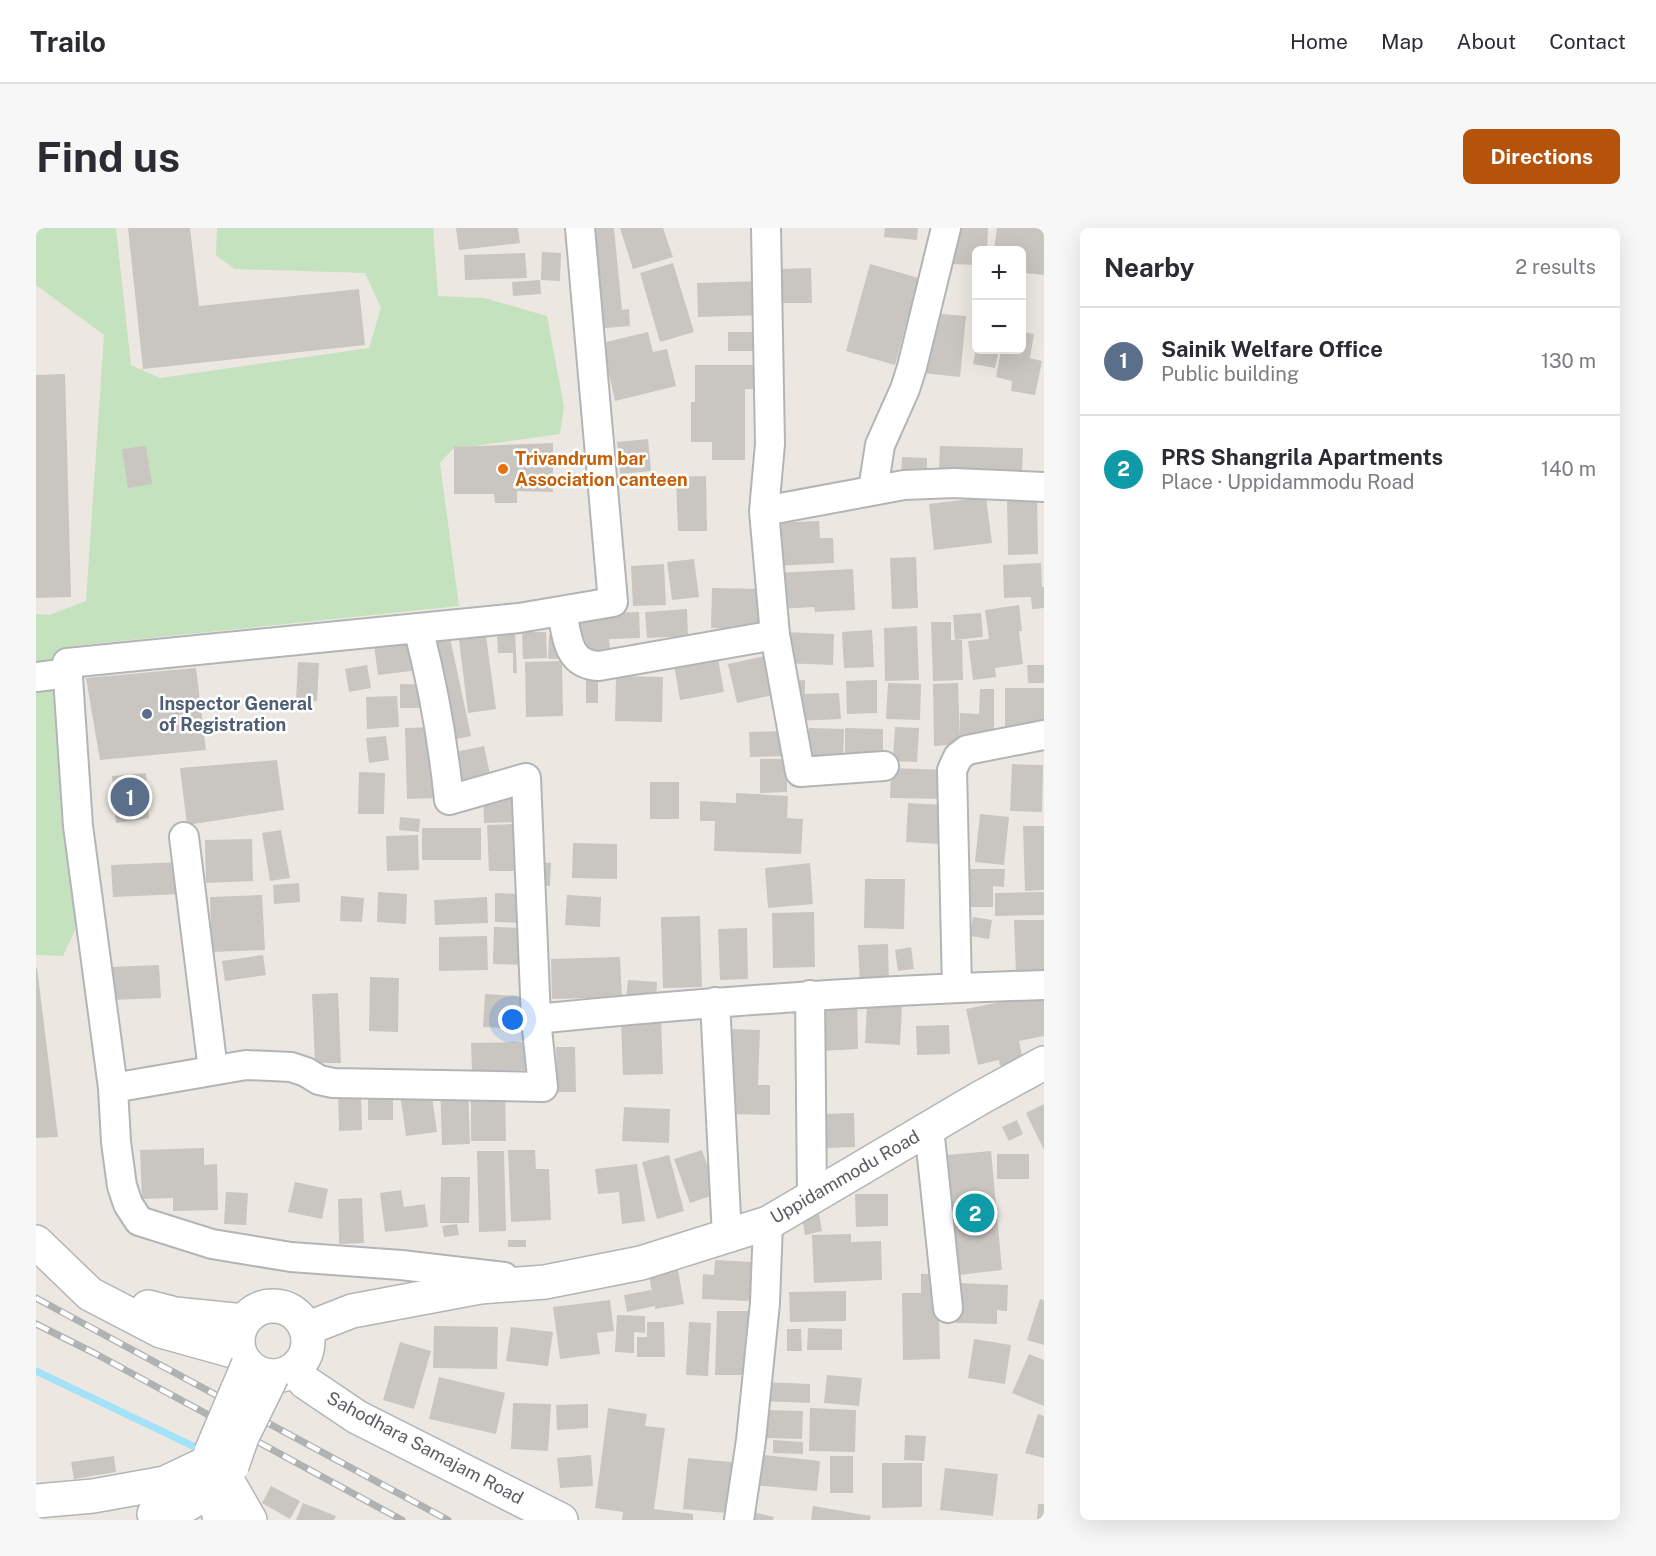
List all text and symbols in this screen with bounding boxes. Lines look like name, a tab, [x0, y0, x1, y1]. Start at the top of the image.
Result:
text: Trailo	[30, 25, 106, 58]
text: Home	[1290, 29, 1348, 54]
text: Map	[1381, 29, 1424, 54]
text: About	[1457, 29, 1516, 54]
text: Contact	[1549, 29, 1626, 54]
button: Directions	[1463, 129, 1620, 184]
text: Find us	[36, 132, 180, 181]
map controls	[972, 246, 1026, 354]
button: +	[972, 246, 1026, 300]
text: Nearby	[1104, 252, 1194, 283]
text: 2 results	[1515, 255, 1596, 279]
button: −	[972, 300, 1026, 354]
text: Sainik Welfare Office	[1161, 336, 1383, 362]
text: 1	[1119, 349, 1128, 373]
text: 130 m	[1541, 349, 1596, 373]
text: Public building	[1161, 362, 1299, 386]
text: PRS Shangrila Apartments	[1161, 444, 1443, 470]
place label: Trivandrum bar Association canteen	[515, 448, 688, 490]
text: 2	[1117, 457, 1130, 481]
text: 140 m	[1541, 457, 1596, 481]
marker: Trivandrum bar Association canteen	[496, 462, 510, 476]
text: Place · Uppidammodu Road	[1161, 470, 1414, 494]
place label: Inspector General of Registration	[159, 693, 313, 735]
marker: Inspector General of Registration	[140, 707, 154, 721]
pin: 1	[110, 774, 149, 820]
your location	[498, 1005, 527, 1034]
street label: Uppidammodu Road	[766, 1125, 923, 1228]
pin: 2	[956, 1190, 994, 1236]
street label: Sahodhara Samajam Road	[323, 1387, 527, 1508]

